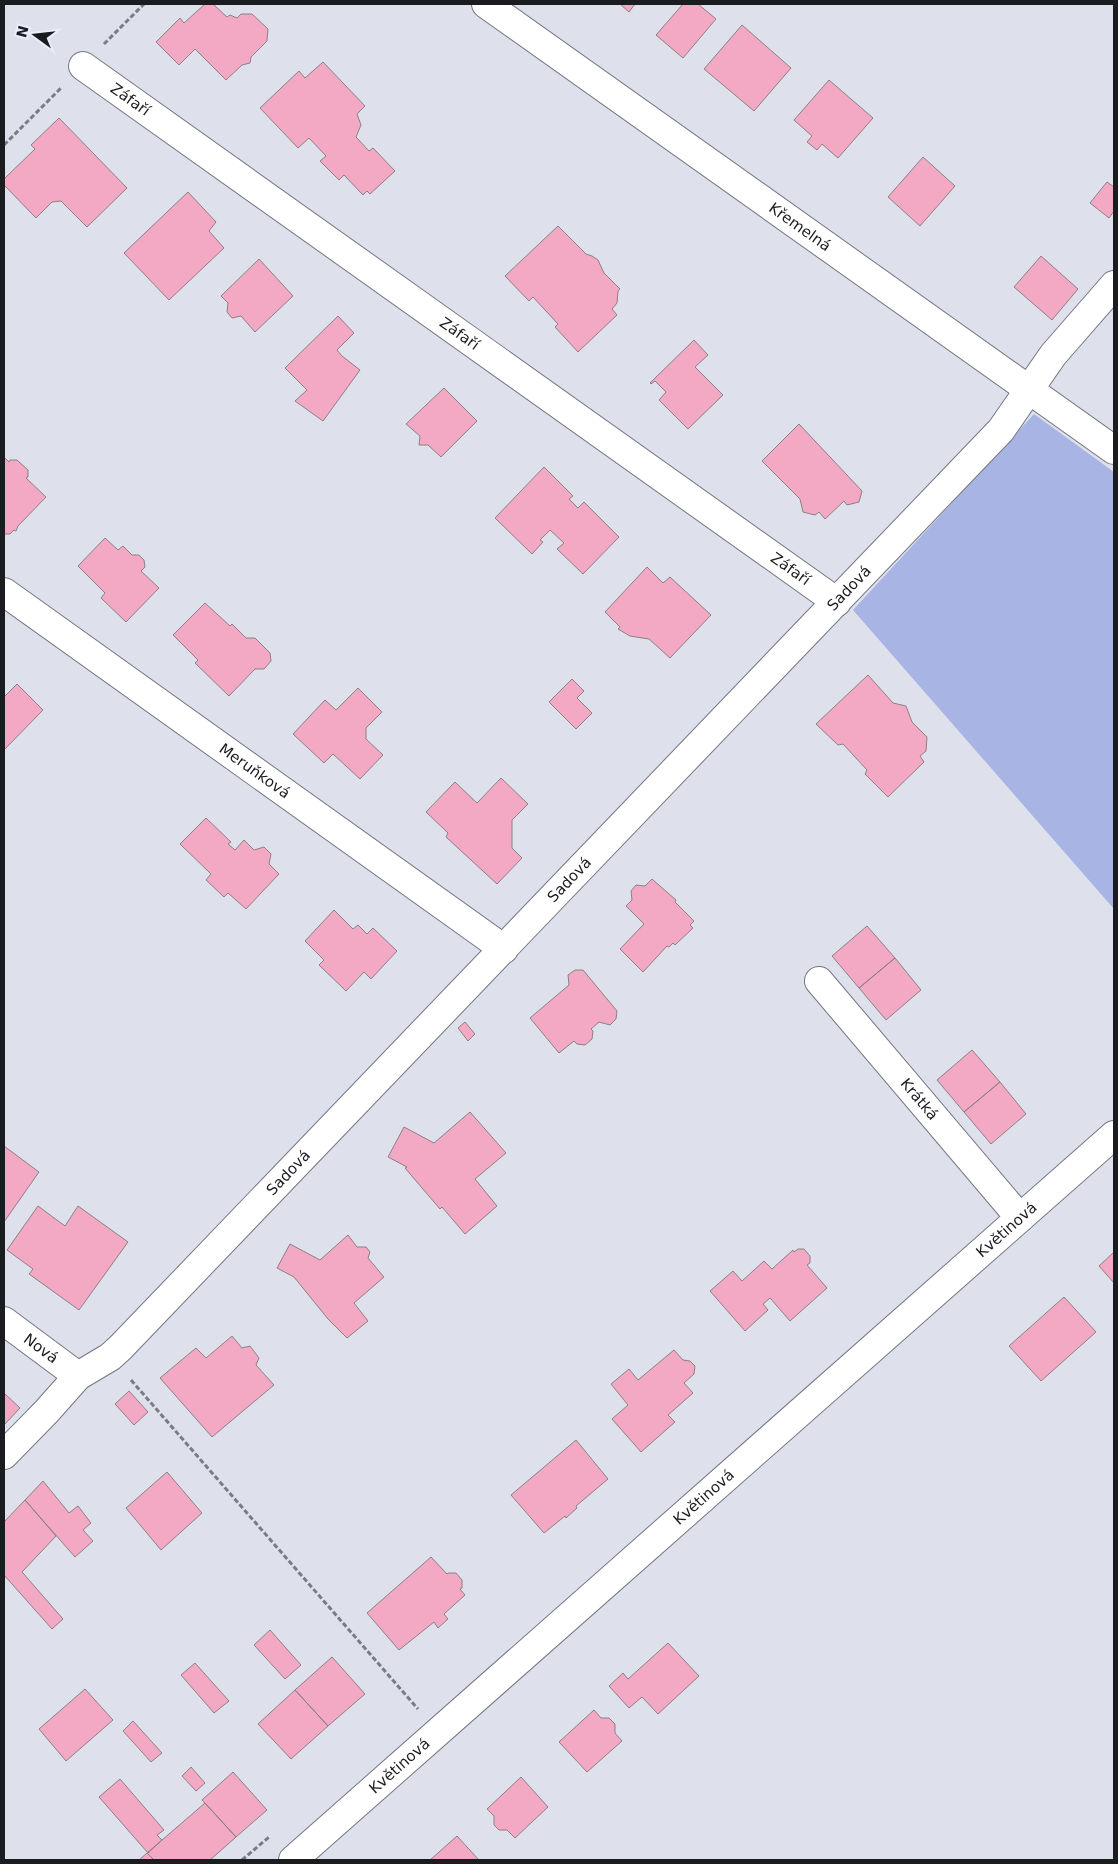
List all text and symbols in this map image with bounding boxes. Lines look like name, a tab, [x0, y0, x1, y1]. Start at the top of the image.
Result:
north arrow	[10, 10, 60, 60]
text: N	[13, 24, 32, 39]
street label: Záfaří	[107, 79, 154, 120]
street label: Křemelná	[765, 199, 834, 255]
street label: Záfaří	[436, 314, 483, 354]
street label: Záfaří	[767, 549, 814, 590]
street label: Sadová	[823, 562, 875, 614]
street label: Meruňková	[216, 740, 294, 802]
street label: Sadová	[544, 853, 595, 906]
street label: Krátká	[897, 1075, 942, 1124]
street label: Sadová	[263, 1146, 314, 1199]
street label: Květinová	[973, 1198, 1041, 1261]
street label: Nová	[20, 1330, 62, 1367]
street label: Květinová	[670, 1466, 738, 1529]
street label: Květinová	[365, 1734, 433, 1798]

